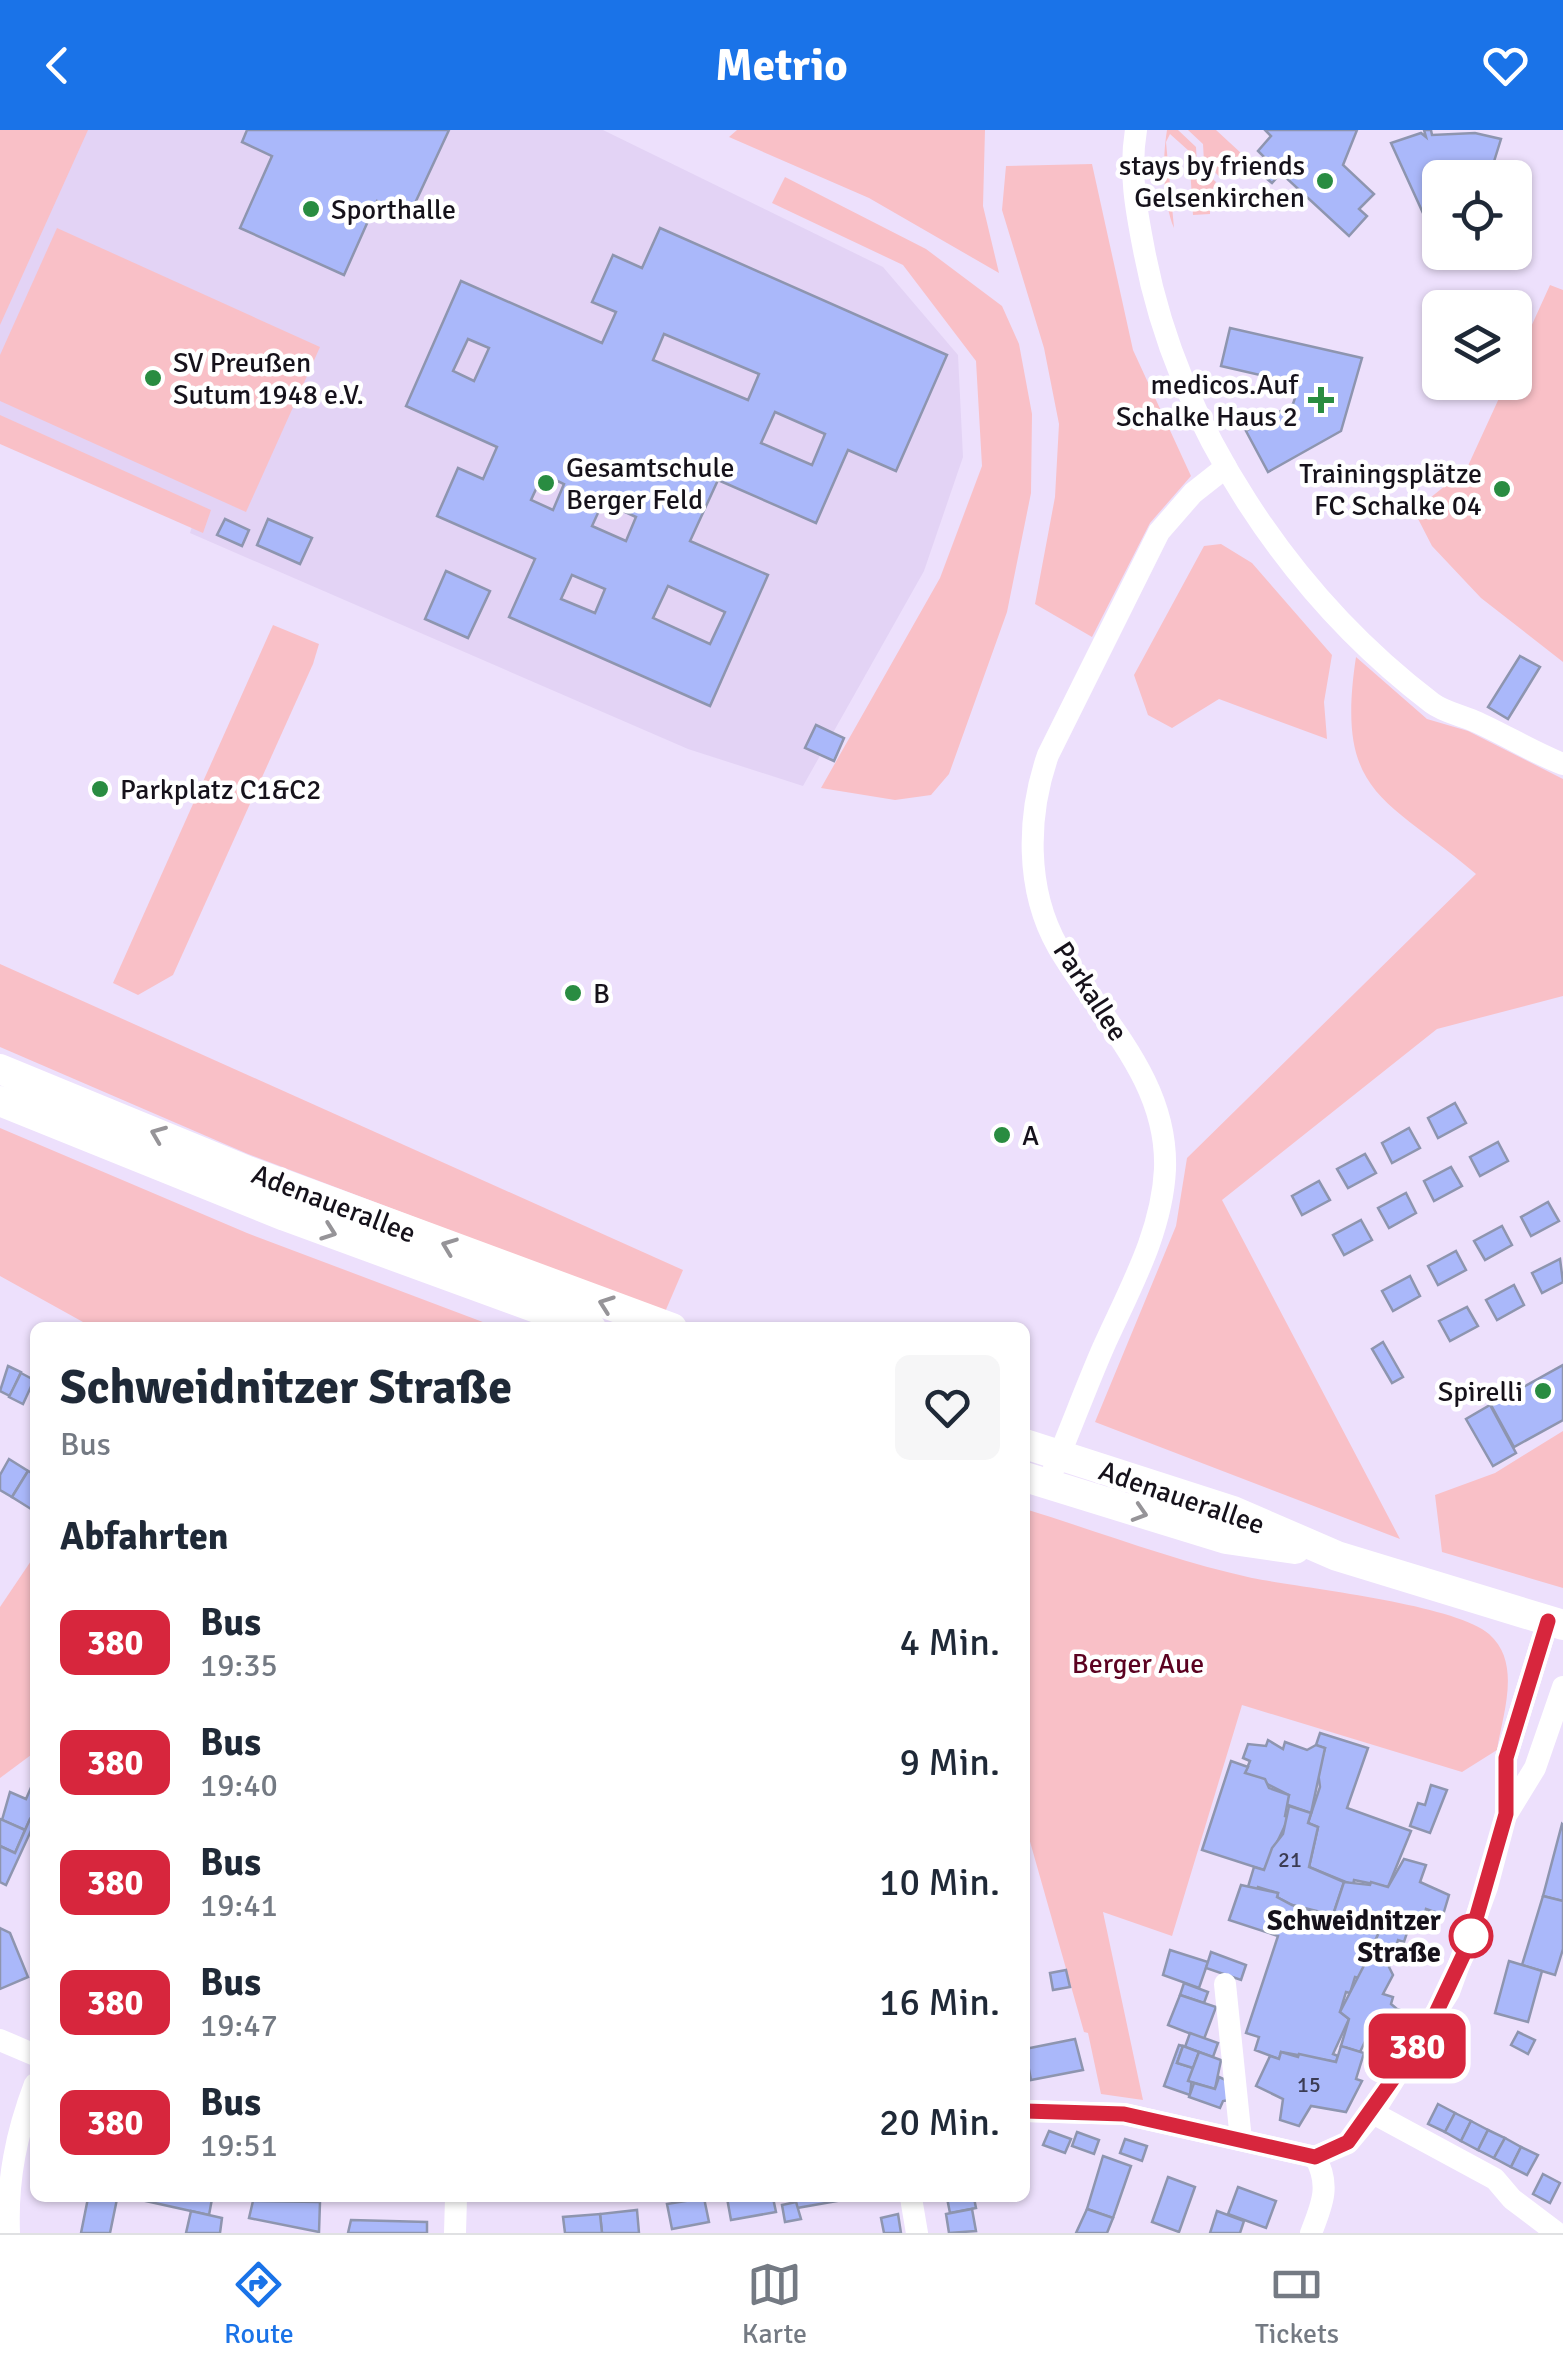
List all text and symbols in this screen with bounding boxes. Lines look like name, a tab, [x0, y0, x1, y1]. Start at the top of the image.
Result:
icon: back	[30, 38, 85, 93]
text: Metrio	[715, 38, 848, 93]
icon: heart	[1478, 38, 1533, 93]
place label: stays by friends Gelsenkirchen	[1119, 149, 1305, 215]
map controls	[1422, 160, 1532, 400]
button: locate	[1422, 160, 1532, 270]
marker: stays by friends Gelsenkirchen	[1314, 170, 1336, 192]
place label: Sporthalle	[331, 193, 456, 227]
marker: Sporthalle	[300, 198, 322, 220]
button: layers	[1422, 290, 1532, 400]
place label: SV Preußen Sutum 1948 e.V.	[173, 346, 364, 412]
marker: SV Preußen Sutum 1948 e.V.	[142, 367, 164, 389]
place label: medicos.Auf Schalke Haus 2	[1116, 368, 1300, 434]
marker: medicos.Auf Schalke Haus 2	[1308, 387, 1334, 413]
place label: Gesamtschule Berger Feld	[566, 451, 735, 517]
place label: Trainingsplätze FC Schalke 04	[1299, 457, 1482, 523]
marker: Gesamtschule Berger Feld	[535, 472, 557, 494]
marker: Trainingsplätze FC Schalke 04	[1491, 478, 1513, 500]
place label: Parkplatz C1&C2	[120, 773, 321, 807]
marker: Parkplatz C1&C2	[89, 778, 111, 800]
street label: Parkallee	[1045, 935, 1135, 1048]
place label: B	[593, 977, 610, 1011]
marker: B	[562, 982, 584, 1004]
place label: A	[1022, 1119, 1039, 1153]
marker: A	[991, 1124, 1013, 1146]
one-way arrow	[150, 1126, 168, 1146]
street label: Adenauerallee	[247, 1157, 420, 1251]
one-way arrow	[319, 1220, 337, 1240]
one-way arrow	[441, 1238, 459, 1258]
one-way arrow	[598, 1295, 615, 1316]
button: heart	[895, 1355, 1000, 1460]
text: Schweidnitzer Straße	[60, 1358, 512, 1417]
place label: Spirelli	[1438, 1375, 1523, 1409]
marker: Spirelli	[1532, 1380, 1554, 1402]
text: Bus	[60, 1425, 111, 1464]
street label: Adenauerallee	[1094, 1454, 1269, 1542]
one-way arrow	[1131, 1501, 1148, 1522]
text: Abfahrten	[60, 1513, 229, 1560]
text: Bus	[200, 1599, 261, 1646]
text: 4 Min.	[899, 1619, 1000, 1666]
text: 380	[87, 1621, 143, 1664]
text: 19:35	[200, 1646, 278, 1685]
park label: Berger Aue	[1072, 1647, 1204, 1681]
text: Bus	[200, 1719, 261, 1766]
text: 9 Min.	[899, 1739, 1000, 1786]
text: 380	[87, 1741, 143, 1784]
text: 19:40	[200, 1766, 278, 1805]
text: Bus	[200, 1839, 261, 1886]
house number: 21	[1278, 1846, 1302, 1873]
text: 10 Min.	[879, 1859, 1000, 1906]
text: 380	[87, 1861, 143, 1904]
text: 19:41	[200, 1886, 278, 1925]
place label: Schweidnitzer Straße	[1267, 1904, 1442, 1970]
marker: Schweidnitzer Straße	[1450, 1915, 1492, 1957]
text: Bus	[200, 1959, 261, 2006]
text: 16 Min.	[879, 1979, 1000, 2026]
text: 380	[87, 1981, 143, 2024]
text: 19:47	[200, 2006, 278, 2045]
line badge: 380	[1360, 2014, 1474, 2078]
text: 380	[1389, 2025, 1445, 2068]
house number: 15	[1297, 2071, 1321, 2098]
text: Bus	[200, 2079, 261, 2126]
text: 20 Min.	[879, 2099, 1000, 2146]
text: 380	[87, 2101, 143, 2144]
text: 19:51	[200, 2126, 278, 2165]
tab: Route	[224, 2257, 294, 2351]
tab: Karte	[742, 2257, 807, 2351]
tab: Tickets	[1255, 2257, 1339, 2351]

